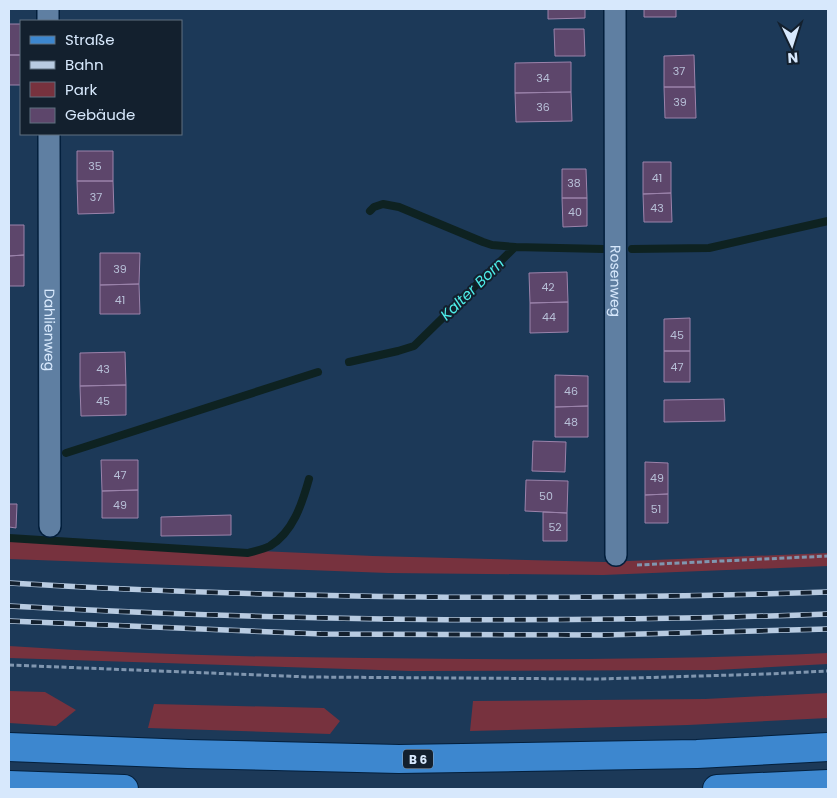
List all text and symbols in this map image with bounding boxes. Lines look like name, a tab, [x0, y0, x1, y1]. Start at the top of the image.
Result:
legend	[20, 20, 182, 135]
north arrow	[767, 20, 817, 70]
text: Straße	[65, 29, 115, 50]
text: N	[787, 48, 799, 68]
text: Bahn	[65, 54, 104, 75]
house number: 37	[673, 63, 685, 79]
house number: 34	[536, 70, 550, 86]
text: Park	[65, 79, 97, 100]
house number: 39	[673, 94, 687, 110]
house number: 36	[536, 99, 550, 115]
text: Gebäude	[65, 104, 135, 125]
house number: 35	[88, 158, 102, 174]
house number: 41	[652, 170, 662, 186]
house number: 38	[567, 175, 581, 191]
house number: 37	[90, 189, 102, 205]
house number: 43	[650, 200, 664, 216]
house number: 40	[568, 204, 582, 220]
street label: Rosenweg	[605, 245, 626, 317]
water label: Kalter Born	[435, 253, 509, 325]
house number: 39	[113, 261, 127, 277]
house number: 42	[541, 279, 555, 295]
street label: Dahlienweg	[39, 289, 60, 371]
house number: 41	[115, 292, 125, 308]
house number: 44	[542, 309, 556, 325]
house number: 45	[670, 327, 684, 343]
house number: 47	[671, 359, 683, 375]
house number: 43	[96, 361, 110, 377]
house number: 46	[564, 383, 578, 399]
house number: 45	[96, 393, 110, 409]
house number: 48	[564, 414, 578, 430]
house number: 47	[114, 467, 126, 483]
house number: 49	[650, 470, 664, 486]
house number: 50	[539, 488, 553, 504]
house number: 49	[113, 497, 127, 513]
house number: 51	[651, 501, 661, 517]
house number: 52	[548, 519, 562, 535]
road number: B 6	[403, 750, 433, 769]

